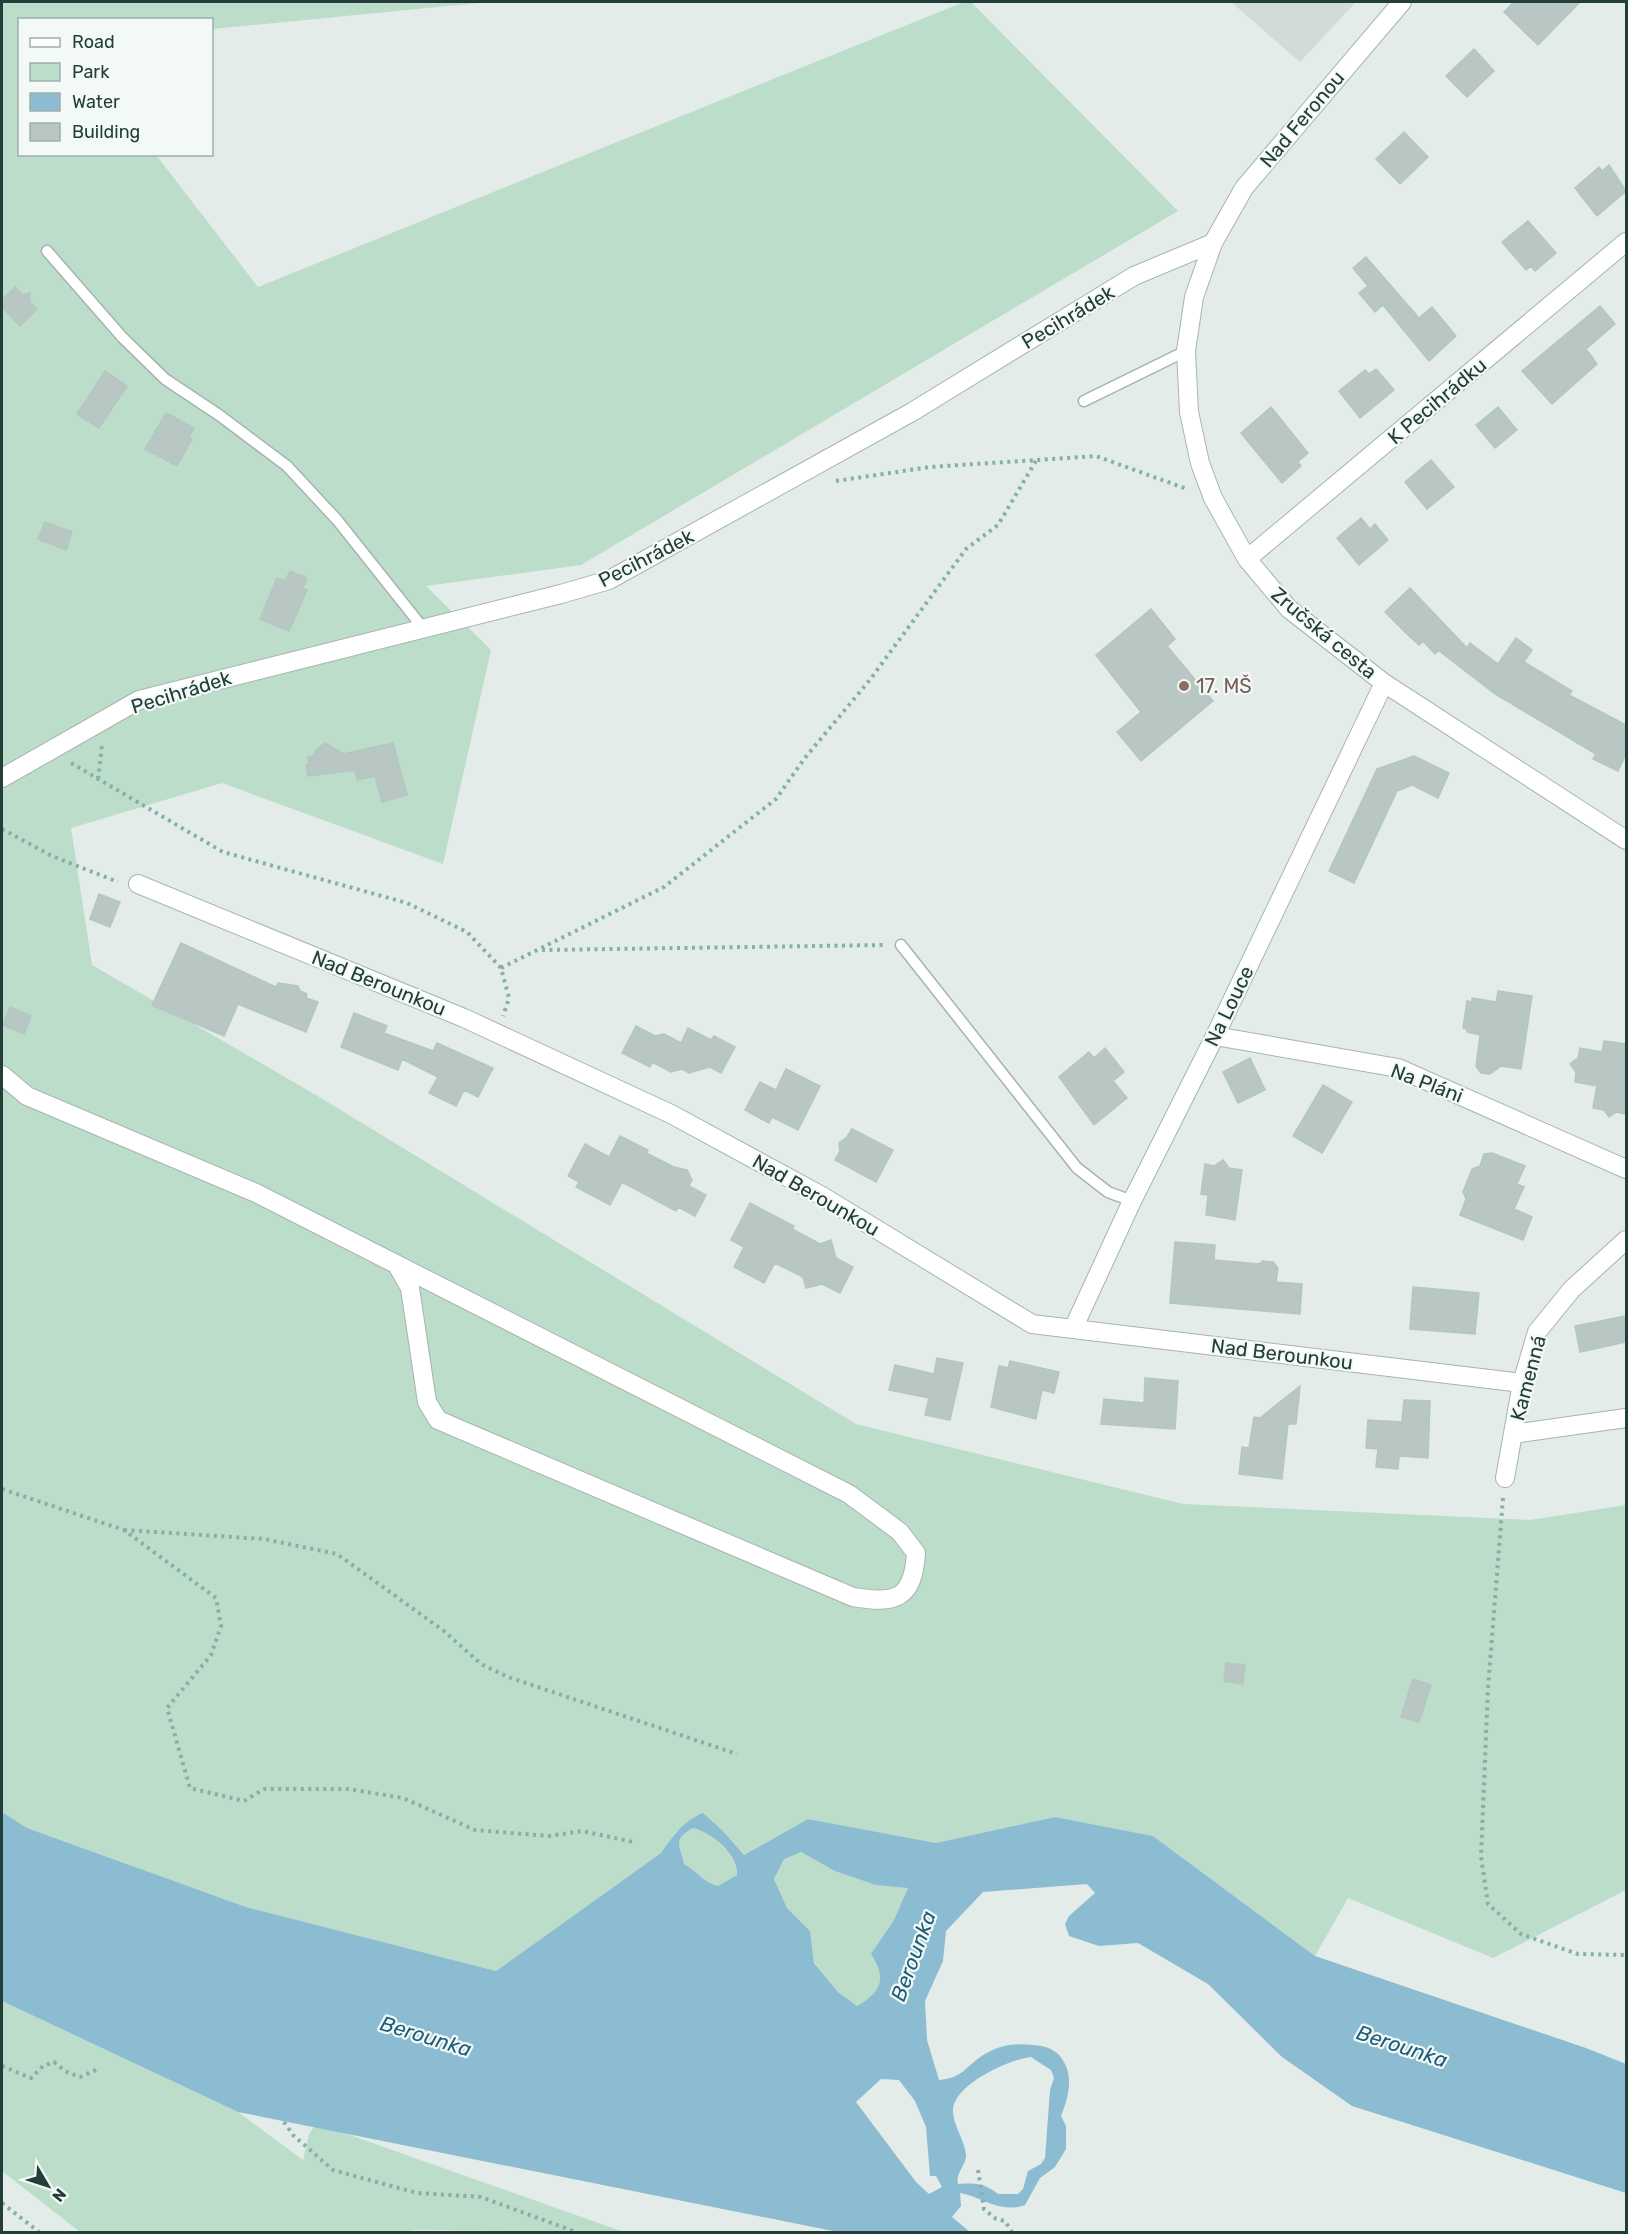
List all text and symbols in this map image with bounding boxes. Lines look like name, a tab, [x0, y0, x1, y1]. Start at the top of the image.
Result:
legend	[18, 18, 213, 156]
text: Road	[72, 31, 115, 53]
text: Park	[72, 61, 110, 83]
street label: Nad Feronou	[1255, 66, 1349, 172]
text: Water	[72, 91, 120, 113]
text: Building	[72, 121, 140, 143]
street label: Pecihrádek	[1017, 280, 1119, 354]
street label: K Pecihrádku	[1383, 353, 1491, 449]
street label: Pecihrádek	[594, 523, 698, 592]
street label: Zručská cesta	[1266, 582, 1382, 684]
street label: Pecihrádek	[128, 665, 235, 719]
place label: 17. MŠ	[1196, 674, 1252, 698]
marker: 17. MŠ	[1177, 679, 1191, 693]
street label: Nad Berounkou	[308, 945, 450, 1021]
street label: Na Louce	[1199, 962, 1259, 1050]
street label: Na Pláni	[1387, 1058, 1467, 1108]
street label: Nad Berounkou	[748, 1149, 884, 1241]
street label: Nad Berounkou	[1210, 1333, 1354, 1375]
street label: Kamenná	[1505, 1333, 1551, 1423]
water label: Berounka	[885, 1907, 941, 2005]
water label: Berounka	[377, 2010, 475, 2062]
water label: Berounka	[1353, 2020, 1451, 2072]
north arrow	[18, 2156, 78, 2216]
text: N	[48, 2185, 70, 2206]

